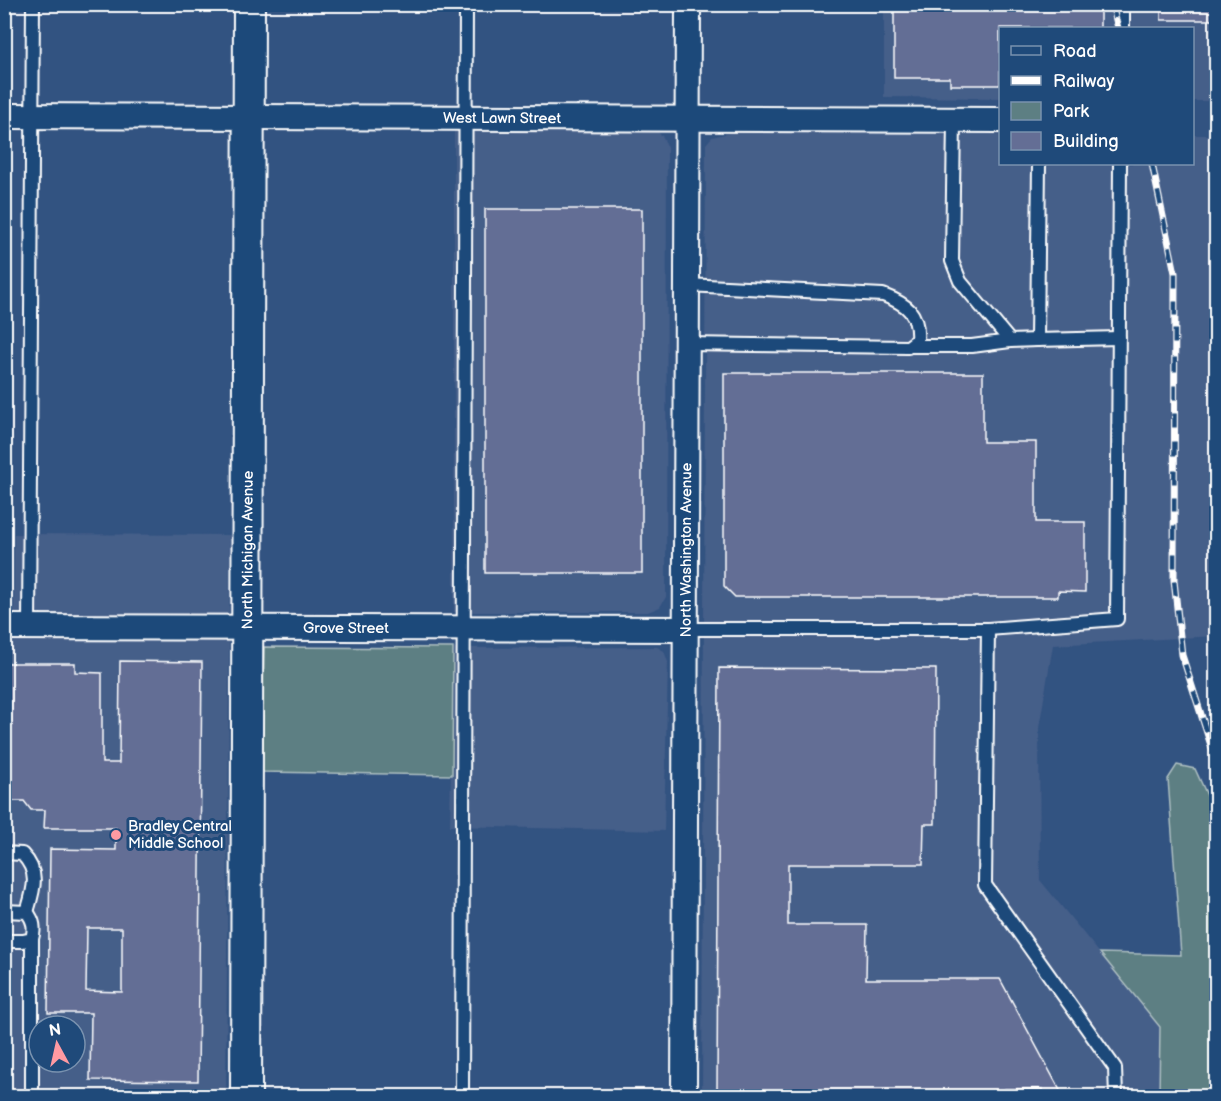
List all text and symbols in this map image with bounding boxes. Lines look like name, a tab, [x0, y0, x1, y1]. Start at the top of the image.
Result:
legend	[999, 27, 1194, 165]
text: Road	[1053, 41, 1097, 62]
text: Railway	[1053, 71, 1115, 92]
text: Park	[1053, 101, 1089, 122]
street label: West Lawn Street	[443, 108, 561, 128]
text: Building	[1053, 131, 1119, 152]
street label: North Washington Avenue	[676, 462, 696, 638]
street label: North Michigan Avenue	[238, 471, 257, 629]
street label: Grove Street	[303, 618, 389, 638]
place label: Bradley Central Middle School	[128, 817, 232, 853]
marker: Bradley Central Middle School	[109, 828, 123, 842]
north arrow	[27, 1014, 87, 1074]
text: N	[48, 1020, 62, 1041]

